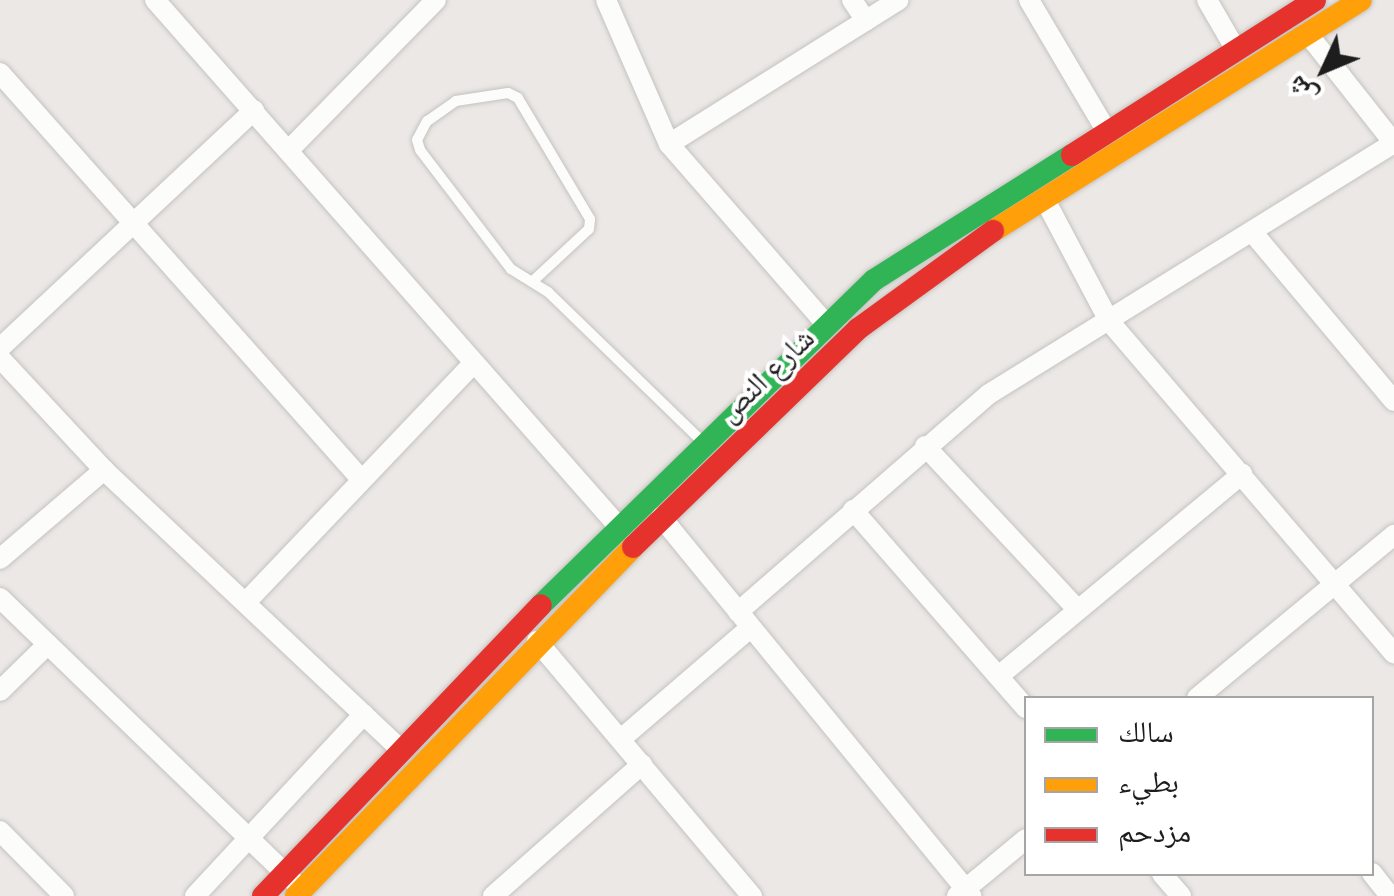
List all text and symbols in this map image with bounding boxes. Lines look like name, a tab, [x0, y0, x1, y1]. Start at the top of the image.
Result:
north arrow	[1274, 20, 1374, 120]
text: ش	[1278, 68, 1326, 115]
street label: شارع النص	[710, 320, 822, 430]
legend	[1024, 696, 1374, 876]
text: سالك	[1118, 712, 1174, 751]
text: بطيء	[1118, 762, 1179, 801]
text: مزدحم	[1118, 812, 1191, 851]

